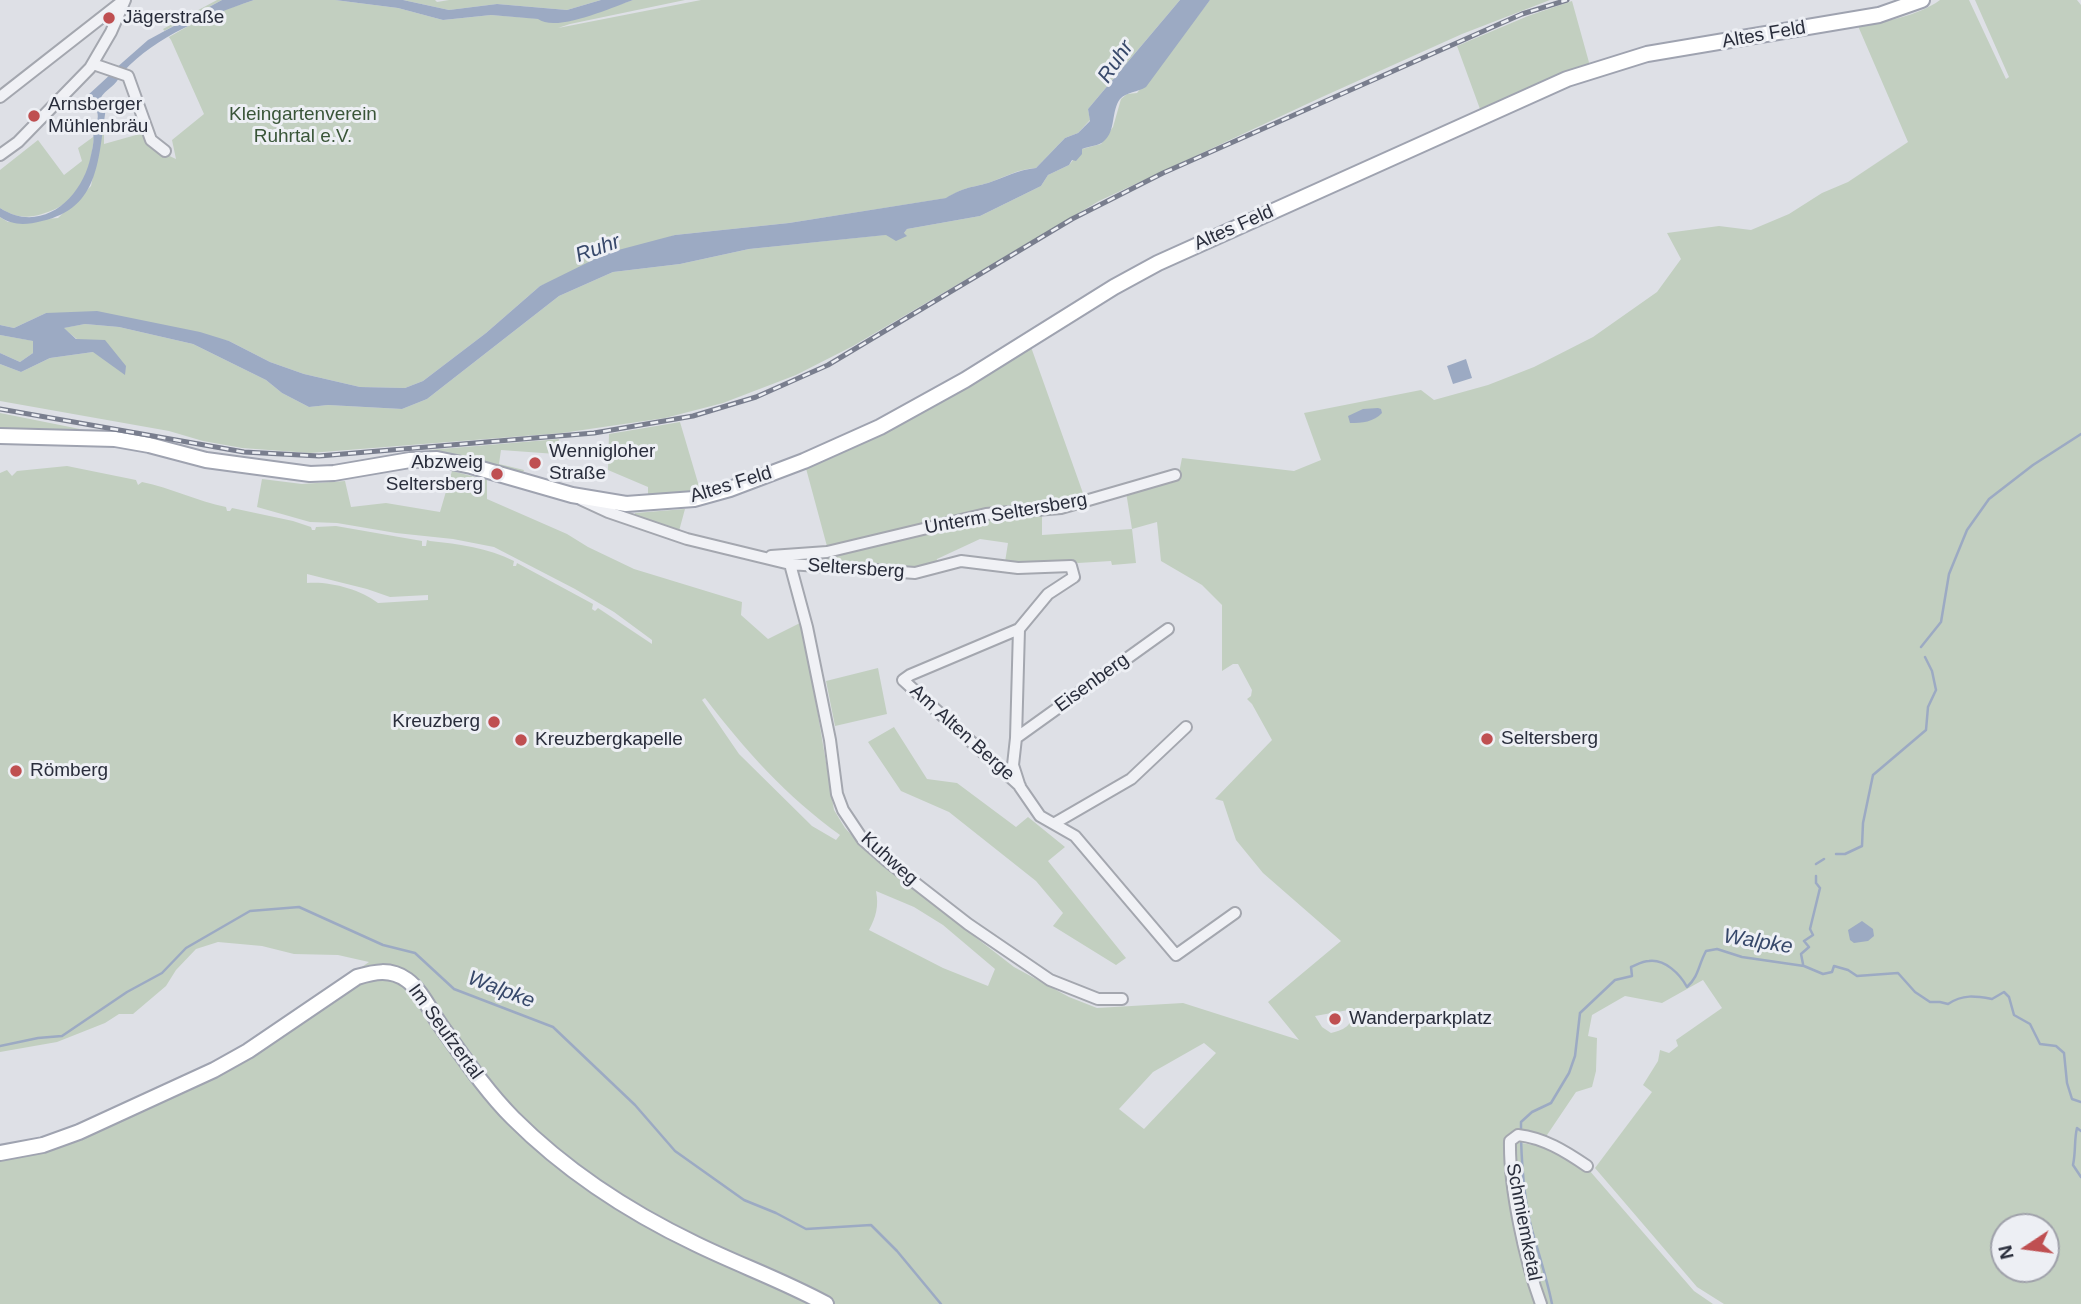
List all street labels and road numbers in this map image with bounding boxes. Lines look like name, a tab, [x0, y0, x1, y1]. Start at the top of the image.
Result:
street label: Altes Feld	[1720, 16, 1808, 54]
street label: Altes Feld	[1191, 200, 1277, 256]
street label: Altes Feld	[687, 462, 775, 508]
street label: Unterm Seltersberg	[923, 488, 1089, 540]
street label: Seltersberg	[807, 554, 905, 584]
street label: Eisenberg	[1051, 649, 1133, 717]
street label: Am Alten Berge	[905, 680, 1019, 786]
street label: Kuhweg	[856, 828, 922, 890]
street label: Im Seufzertal	[403, 980, 487, 1084]
street label: Schmiemketal	[1500, 1161, 1546, 1283]

